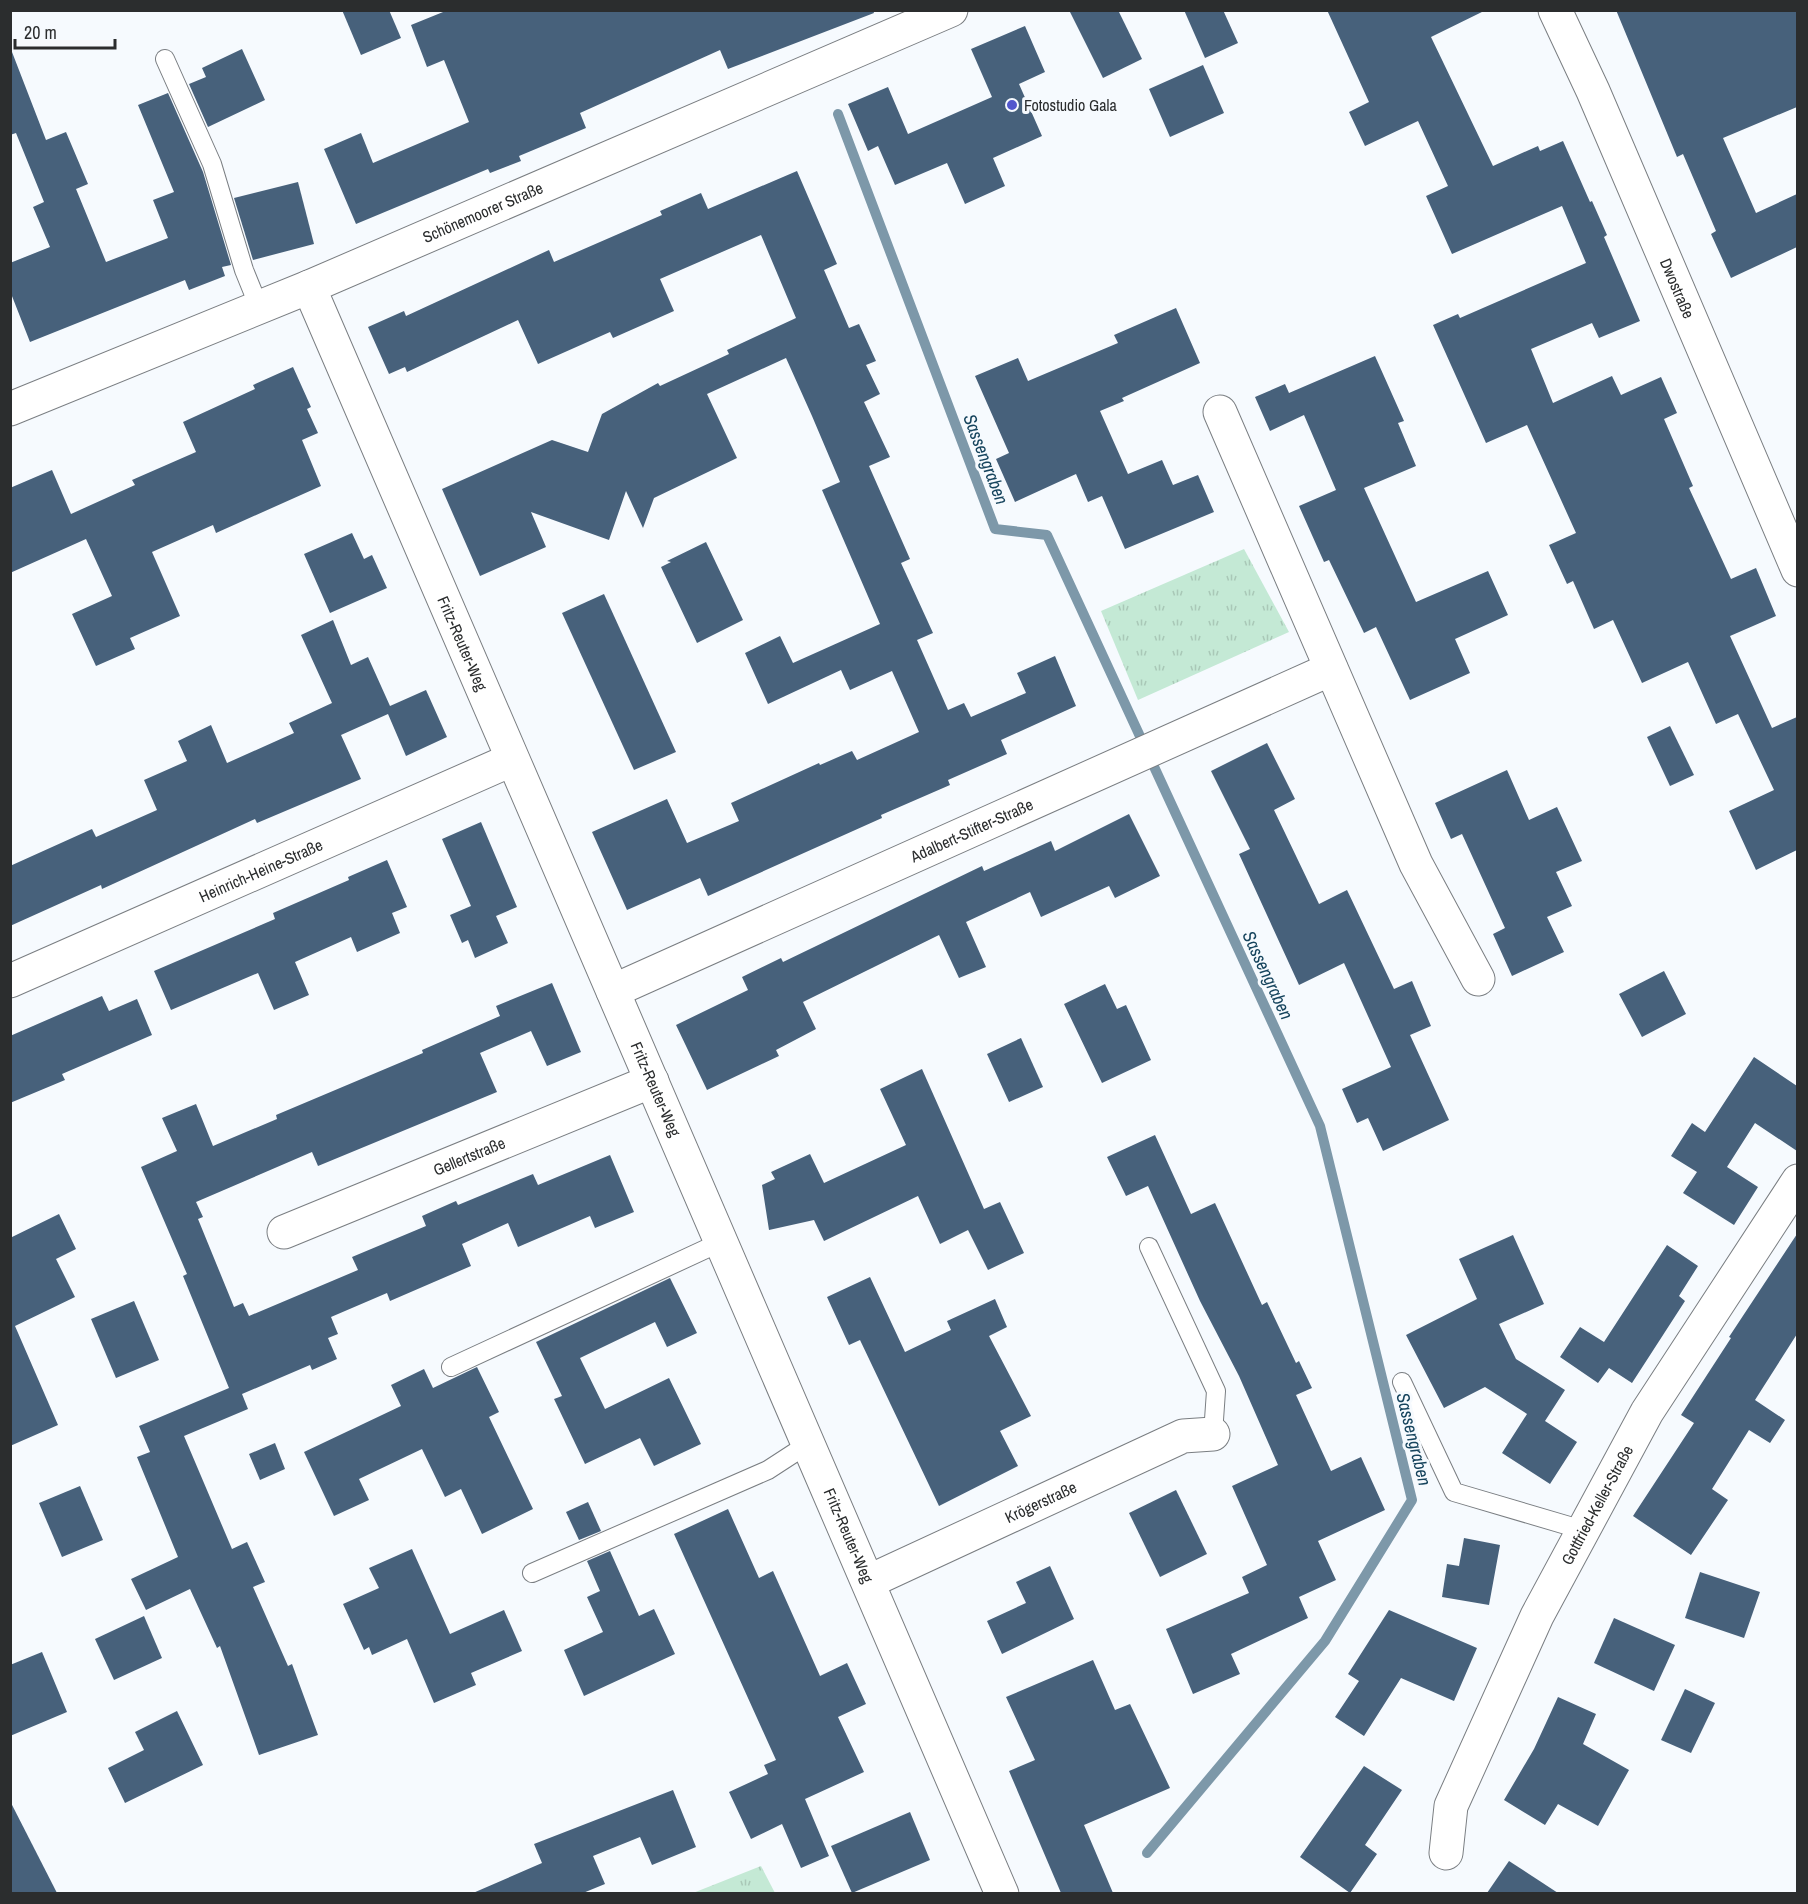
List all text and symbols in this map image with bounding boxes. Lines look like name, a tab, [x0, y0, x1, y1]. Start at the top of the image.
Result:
scale bar	[15, 12, 116, 50]
text: 20 m	[24, 20, 57, 45]
place label: Fotostudio Gala	[1024, 94, 1117, 116]
marker: Fotostudio Gala	[1005, 98, 1019, 112]
street label: Schönemoorer Straße	[419, 176, 546, 248]
street label: Dwostraße	[1655, 255, 1700, 322]
water label: Sassengraben	[957, 410, 1015, 508]
street label: Fritz-Reuter-Weg	[432, 592, 493, 695]
street label: Adalbert-Stifter-Straße	[906, 793, 1036, 868]
street label: Heinrich-Heine-Straße	[195, 834, 326, 907]
water label: Sassengraben	[1237, 927, 1299, 1023]
street label: Fritz-Reuter-Weg	[626, 1038, 686, 1141]
street label: Gellertstraße	[430, 1131, 508, 1181]
water label: Sassengraben	[1390, 1390, 1438, 1488]
street label: Gottfried-Keller-Straße	[1556, 1441, 1638, 1569]
street label: Krögerstraße	[1001, 1476, 1080, 1528]
street label: Fritz-Reuter-Weg	[819, 1484, 879, 1587]

